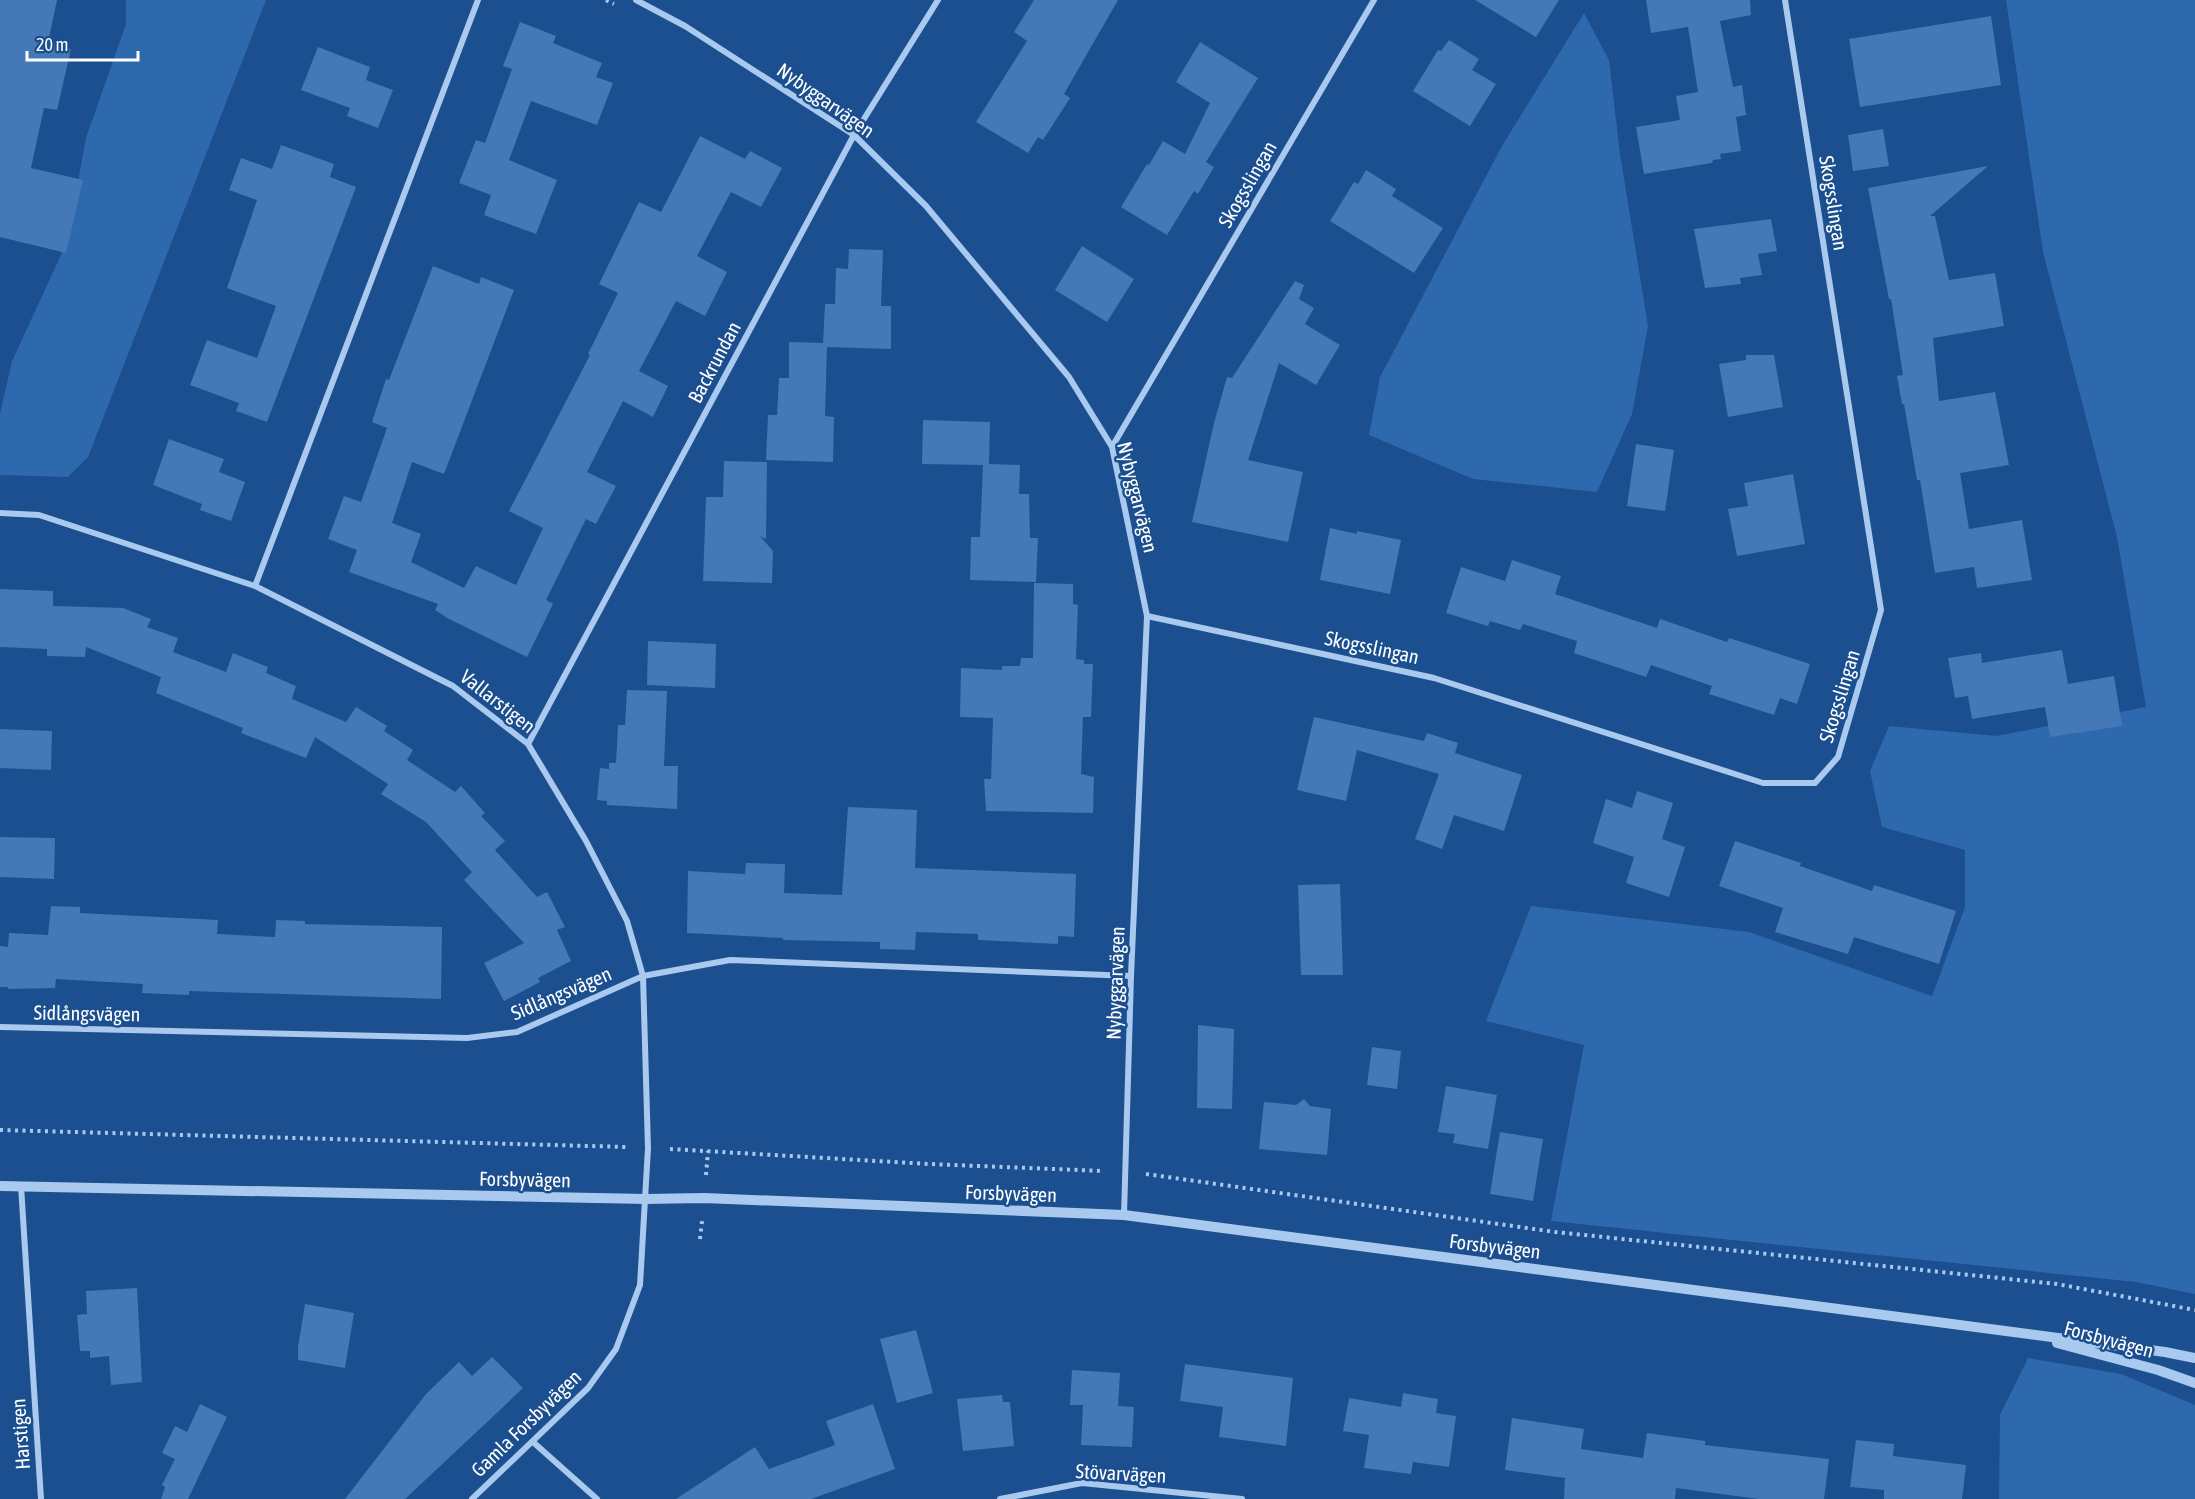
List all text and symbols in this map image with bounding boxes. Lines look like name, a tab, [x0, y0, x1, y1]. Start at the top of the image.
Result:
scale bar	[27, 24, 138, 62]
text: 20 m	[36, 34, 68, 55]
street label: Nybyggarvägen	[773, 58, 879, 142]
street label: Skogsslingan	[1213, 137, 1281, 231]
street label: Skogsslingan	[1815, 154, 1853, 252]
street label: Backrundan	[683, 317, 745, 407]
street label: Nybyggarvägen	[1113, 439, 1163, 555]
street label: Skogsslingan	[1323, 626, 1421, 668]
street label: Skogsslingan	[1814, 647, 1864, 745]
street label: Vallarstigen	[456, 665, 540, 737]
street label: Nybyggarvägen	[1102, 926, 1128, 1040]
street label: Sidlångsvägen	[507, 962, 615, 1024]
street label: Sidlångsvägen	[33, 1001, 141, 1025]
street label: Forsbyvägen	[479, 1167, 571, 1191]
street label: Forsbyvägen	[965, 1180, 1057, 1206]
street label: Forsbyvägen	[1448, 1229, 1542, 1263]
street label: Forsbyvägen	[2062, 1316, 2156, 1362]
street label: Gamla Forsbyvägen	[466, 1365, 586, 1481]
street label: Harstigen	[6, 1398, 34, 1470]
street label: Stövarvägen	[1075, 1459, 1167, 1487]

